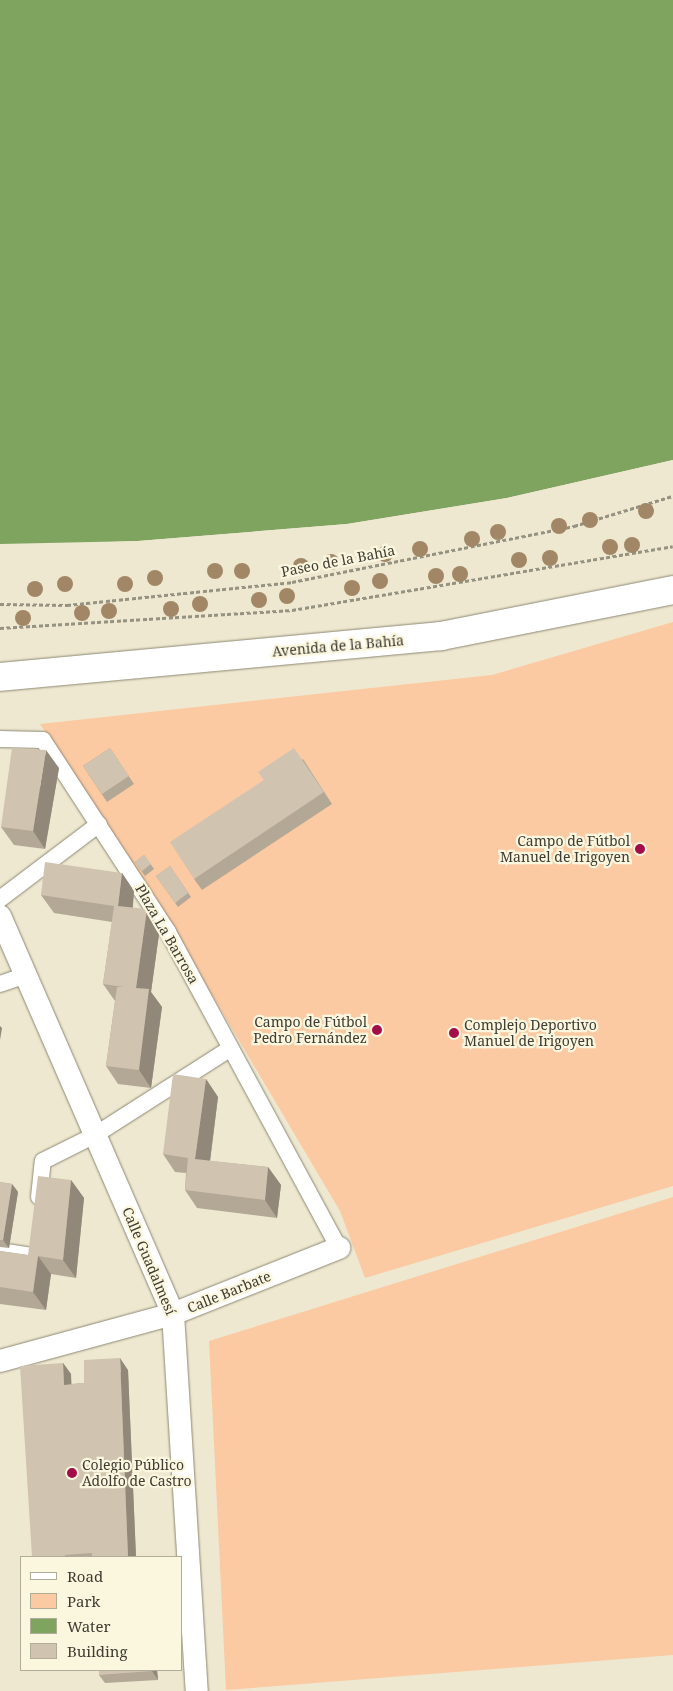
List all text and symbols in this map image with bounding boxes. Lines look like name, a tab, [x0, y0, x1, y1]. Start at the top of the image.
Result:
street label: Paseo de la Bahía	[280, 542, 396, 580]
street label: Avenida de la Bahía	[271, 632, 405, 660]
place label: Campo de Fútbol Manuel de Irigoyen	[500, 833, 630, 866]
marker: Campo de Fútbol Manuel de Irigoyen	[634, 843, 646, 855]
street label: Plaza La Barrosa	[132, 881, 202, 987]
place label: Campo de Fútbol Pedro Fernández	[253, 1014, 367, 1046]
place label: Complejo Deportivo Manuel de Irigoyen	[464, 1017, 597, 1050]
marker: Campo de Fútbol Pedro Fernández	[371, 1024, 383, 1036]
marker: Complejo Deportivo Manuel de Irigoyen	[448, 1027, 460, 1039]
street label: Calle Guadalmesí	[119, 1205, 179, 1317]
street label: Calle Barbate	[185, 1268, 273, 1316]
place label: Colegio Público Adolfo de Castro	[82, 1457, 192, 1490]
marker: Colegio Público Adolfo de Castro	[66, 1467, 78, 1479]
legend	[20, 1556, 182, 1671]
text: Road	[67, 1566, 103, 1586]
text: Park	[67, 1591, 100, 1611]
text: Water	[67, 1616, 110, 1636]
text: Building	[67, 1641, 128, 1661]

